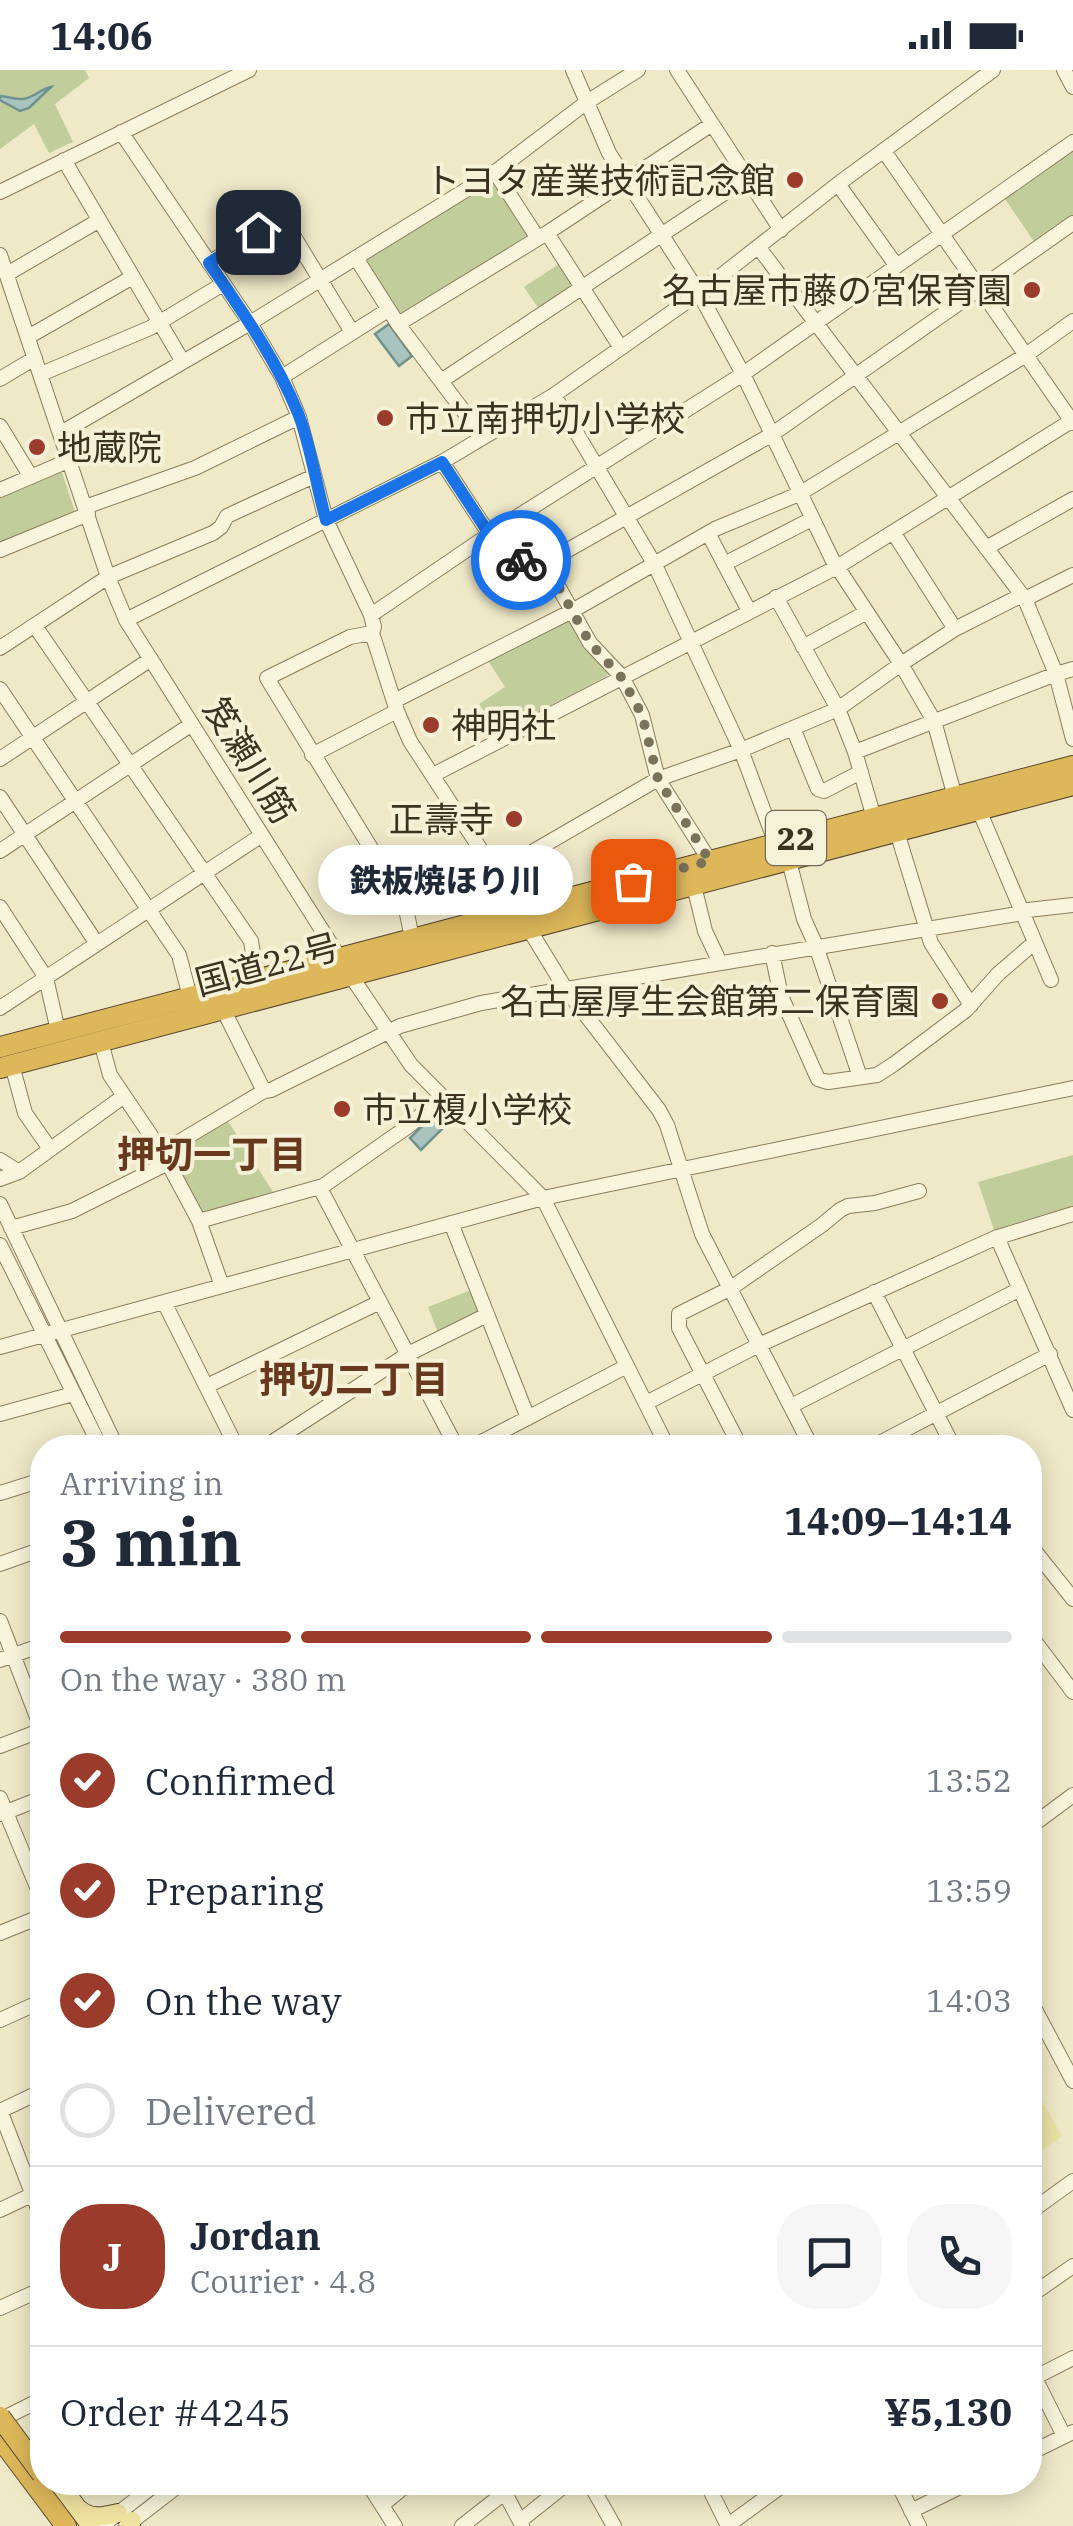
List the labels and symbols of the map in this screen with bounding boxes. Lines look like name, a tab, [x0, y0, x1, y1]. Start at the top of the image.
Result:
place label: トヨタ産業技術記念館	[425, 157, 775, 203]
marker: トヨタ産業技術記念館	[784, 169, 806, 191]
pin	[216, 190, 301, 275]
place label: 名古屋市藤の宮保育園	[662, 267, 1012, 313]
marker: 名古屋市藤の宮保育園	[1021, 279, 1043, 301]
place label: 市立南押切小学校	[405, 395, 685, 441]
marker: 市立南押切小学校	[374, 407, 396, 429]
place label: 地蔵院	[57, 424, 162, 470]
marker: 地蔵院	[26, 436, 48, 458]
courier	[471, 510, 571, 610]
street label: 笈瀬川筋	[193, 688, 307, 832]
place label: 神明社	[451, 702, 556, 748]
marker: 神明社	[420, 714, 442, 736]
place label: 正壽寺	[389, 796, 494, 842]
marker: 正壽寺	[503, 808, 525, 830]
road number: 22	[766, 811, 826, 865]
pin	[591, 839, 676, 924]
callout: 鉄板焼ほり川	[318, 846, 573, 916]
street label: 国道22号	[190, 923, 344, 1005]
place label: 名古屋厚生会館第二保育園	[500, 978, 920, 1024]
marker: 名古屋厚生会館第二保育園	[929, 990, 951, 1012]
place label: 市立榎小学校	[362, 1086, 572, 1132]
marker: 市立榎小学校	[331, 1098, 353, 1120]
district label: 押切一丁目	[117, 1129, 307, 1178]
district label: 押切二丁目	[259, 1354, 449, 1403]

